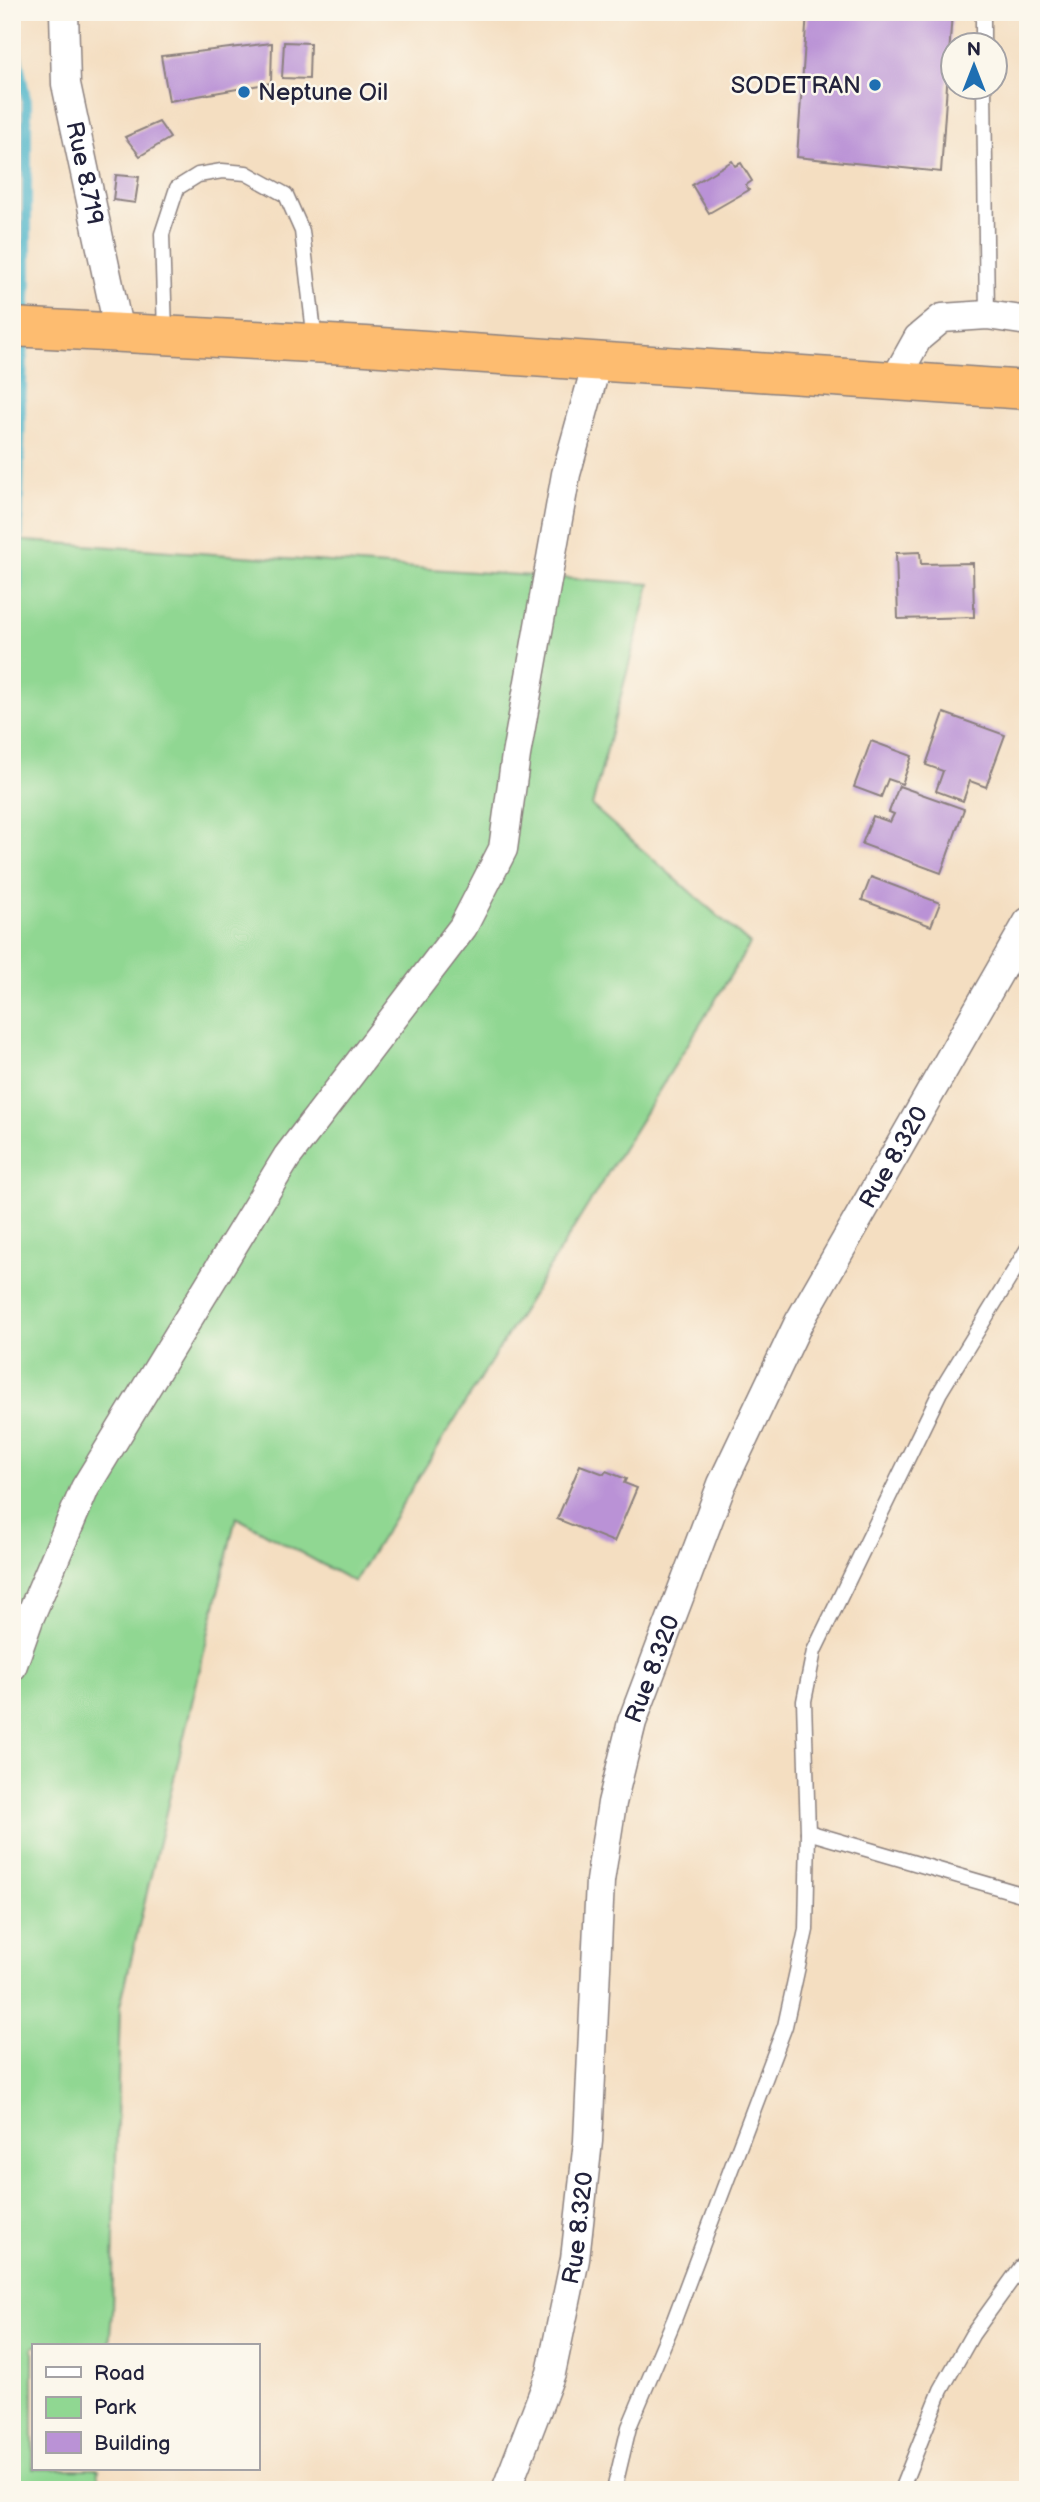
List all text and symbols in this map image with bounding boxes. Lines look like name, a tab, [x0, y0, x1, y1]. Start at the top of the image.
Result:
north arrow	[939, 32, 1009, 102]
text: N	[967, 39, 981, 62]
place label: SODETRAN	[731, 71, 861, 100]
marker: SODETRAN	[867, 77, 883, 93]
place label: Neptune Oil	[258, 78, 388, 107]
marker: Neptune Oil	[236, 84, 252, 100]
street label: Rue 8.719	[60, 119, 110, 227]
street label: Rue 8.320	[853, 1101, 934, 1213]
street label: Rue 8.320	[619, 1611, 686, 1727]
street label: Rue 8.320	[556, 2170, 599, 2287]
legend	[32, 2344, 259, 2470]
text: Road	[94, 2361, 145, 2386]
text: Park	[94, 2395, 137, 2420]
text: Building	[94, 2431, 170, 2456]

